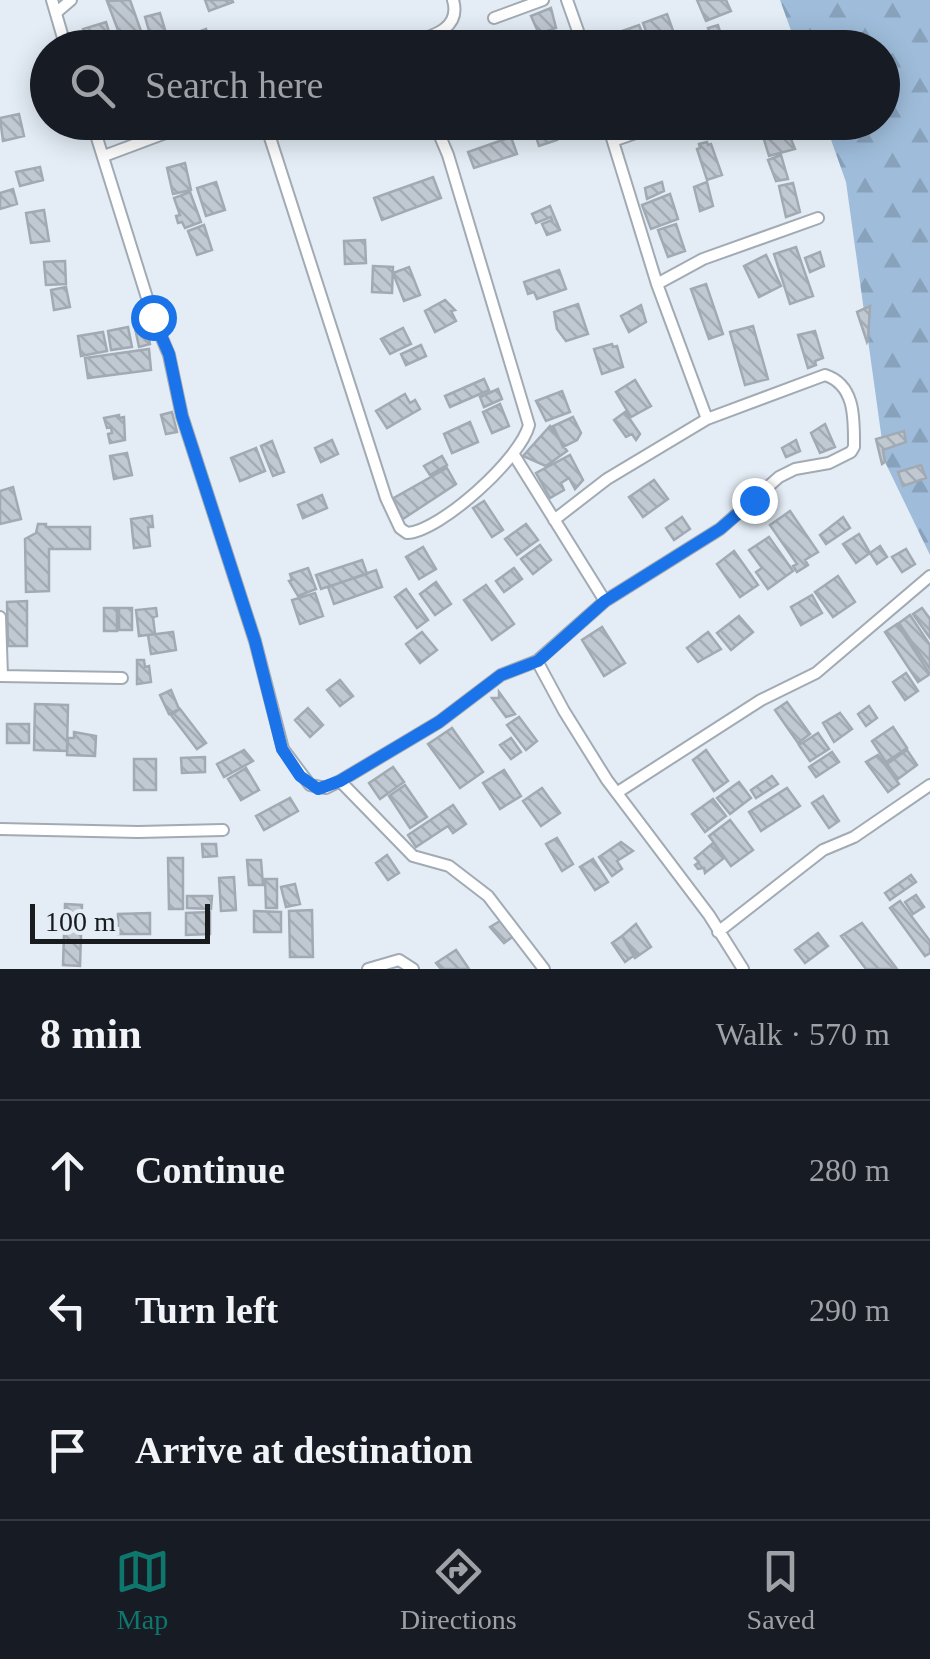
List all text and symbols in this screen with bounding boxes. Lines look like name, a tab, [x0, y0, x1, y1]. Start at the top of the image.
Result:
search box	[30, 30, 900, 140]
icon: search	[65, 58, 120, 113]
text: Search here	[145, 64, 323, 106]
route start	[131, 295, 177, 341]
route end	[732, 478, 778, 524]
scale bar	[30, 899, 210, 944]
text: 100 m	[45, 906, 116, 937]
text: 8 min	[40, 1011, 142, 1057]
text: Walk · 570 m	[716, 1016, 890, 1052]
icon: ahead	[40, 1143, 95, 1198]
text: Continue	[135, 1149, 285, 1191]
text: 280 m	[809, 1152, 890, 1188]
icon: left	[40, 1283, 95, 1338]
text: Turn left	[135, 1289, 278, 1331]
text: 290 m	[809, 1292, 890, 1328]
icon: arrive	[40, 1423, 95, 1478]
text: Arrive at destination	[135, 1429, 473, 1471]
tab: Map	[115, 1544, 170, 1636]
tab: Directions	[400, 1544, 517, 1636]
tab: Saved	[747, 1544, 815, 1636]

